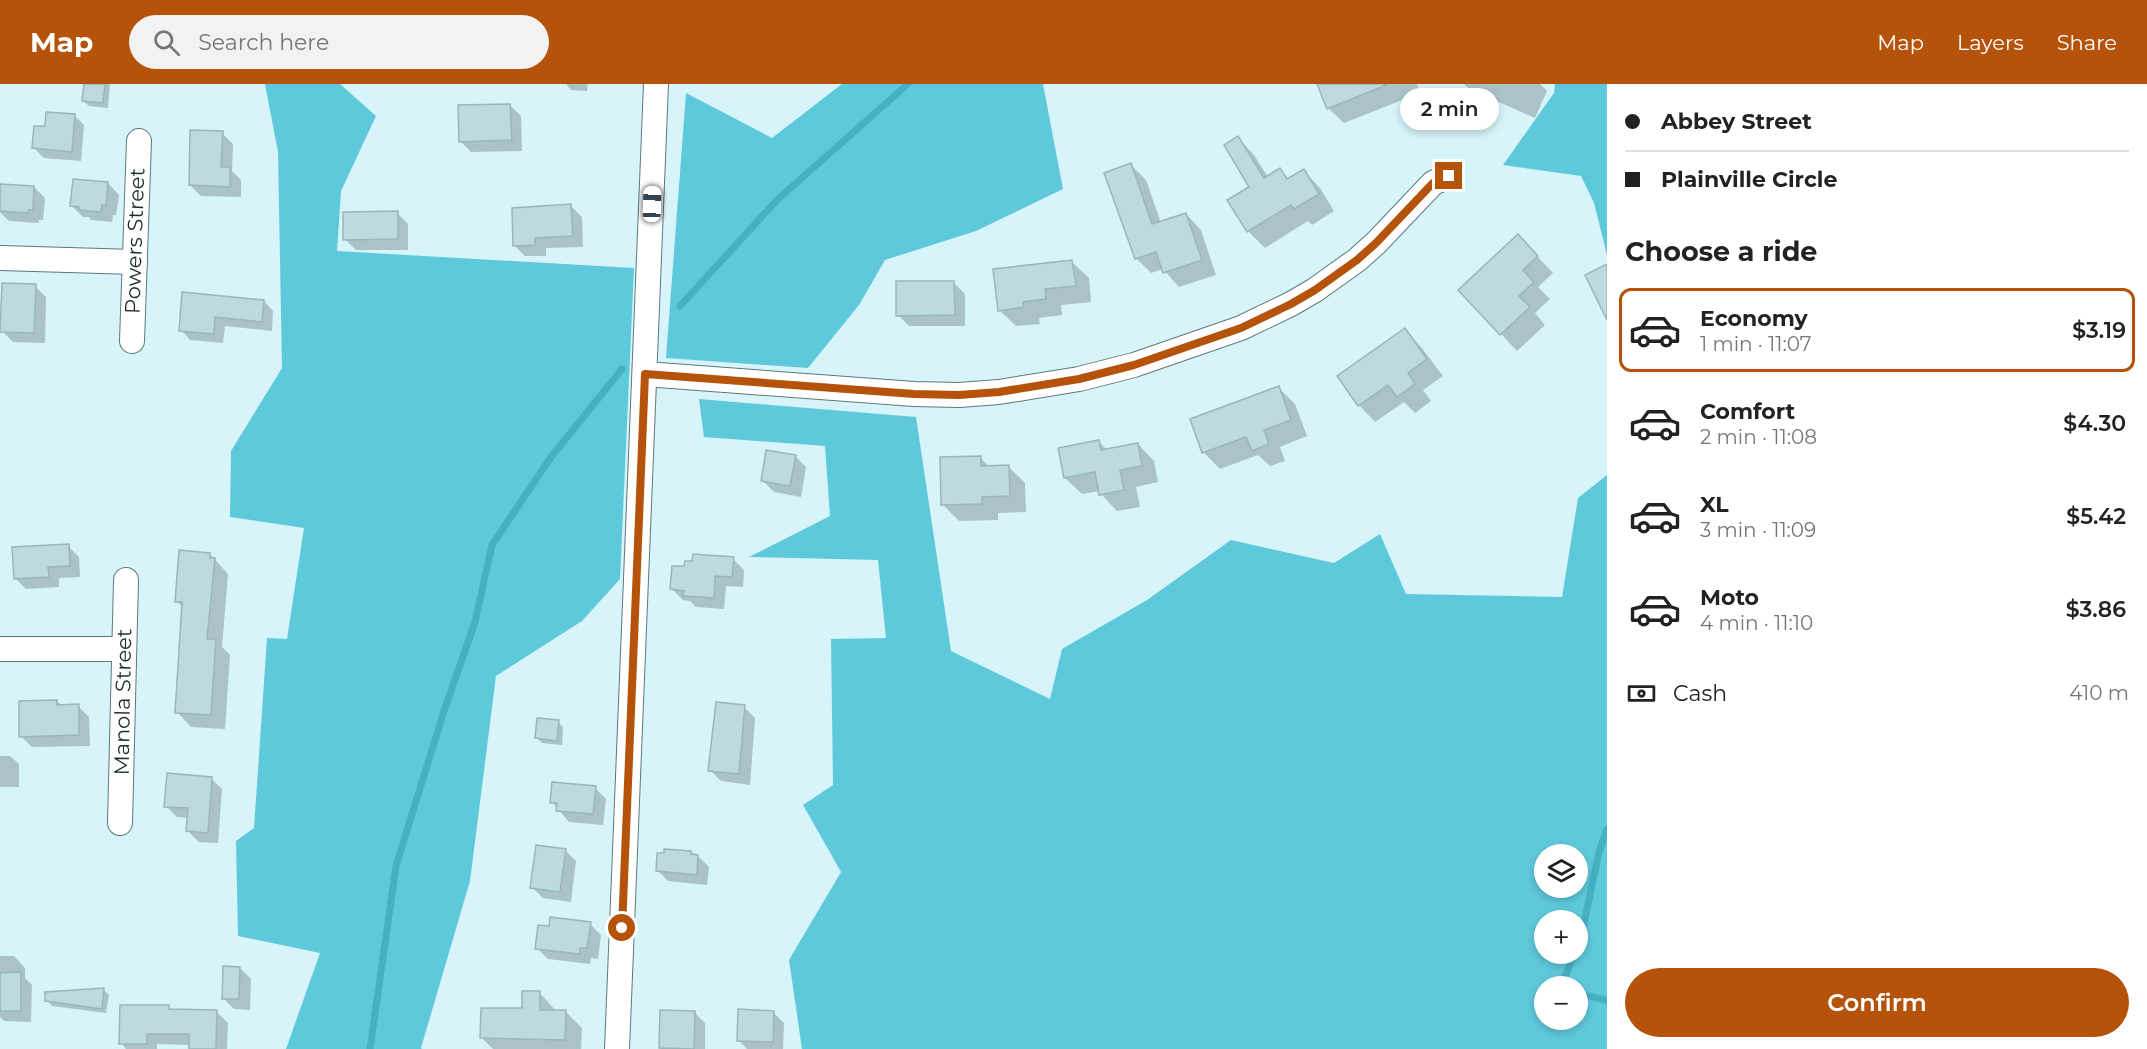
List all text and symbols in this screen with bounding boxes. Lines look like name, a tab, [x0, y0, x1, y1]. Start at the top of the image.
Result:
search box	[129, 15, 549, 69]
text: Map	[30, 25, 93, 59]
icon: search	[150, 26, 183, 59]
text: Search here	[198, 29, 329, 56]
text: Map	[1877, 30, 1924, 55]
text: Layers	[1957, 30, 2024, 55]
text: Share	[2057, 30, 2117, 55]
callout: 2 min	[1400, 89, 1498, 131]
text: 2 min	[1421, 97, 1478, 121]
text: Abbey Street	[1661, 108, 1812, 135]
route end	[1435, 162, 1462, 189]
text: Plainville Circle	[1661, 166, 1837, 193]
street label: Powers Street	[119, 168, 150, 314]
car	[642, 186, 662, 222]
text: Choose a ride	[1625, 235, 1817, 268]
icon: car	[1628, 303, 1682, 357]
text: Economy	[1700, 305, 1808, 332]
text: $3.19	[2072, 317, 2126, 344]
text: 1 min · 11:07	[1700, 332, 1812, 356]
icon: car	[1628, 396, 1682, 450]
text: Comfort	[1700, 398, 1795, 425]
text: $4.30	[2063, 410, 2126, 437]
text: 2 min · 11:08	[1700, 425, 1817, 449]
icon: car	[1628, 489, 1682, 543]
text: XL	[1700, 491, 1729, 518]
text: $5.42	[2066, 503, 2126, 530]
text: 3 min · 11:09	[1700, 518, 1816, 542]
icon: car	[1628, 582, 1682, 636]
text: Moto	[1700, 584, 1759, 611]
text: $3.86	[2066, 596, 2126, 623]
text: 4 min · 11:10	[1700, 611, 1813, 635]
street label: Manola Street	[109, 628, 136, 776]
icon: cash	[1625, 677, 1658, 710]
text: Cash	[1673, 680, 1727, 707]
text: 410 m	[2069, 681, 2129, 705]
map controls	[1534, 844, 1588, 1030]
button: layers	[1534, 844, 1588, 898]
button: +	[1534, 910, 1588, 964]
route start	[608, 914, 635, 941]
button: Confirm	[1625, 968, 2129, 1037]
button: −	[1534, 976, 1588, 1030]

